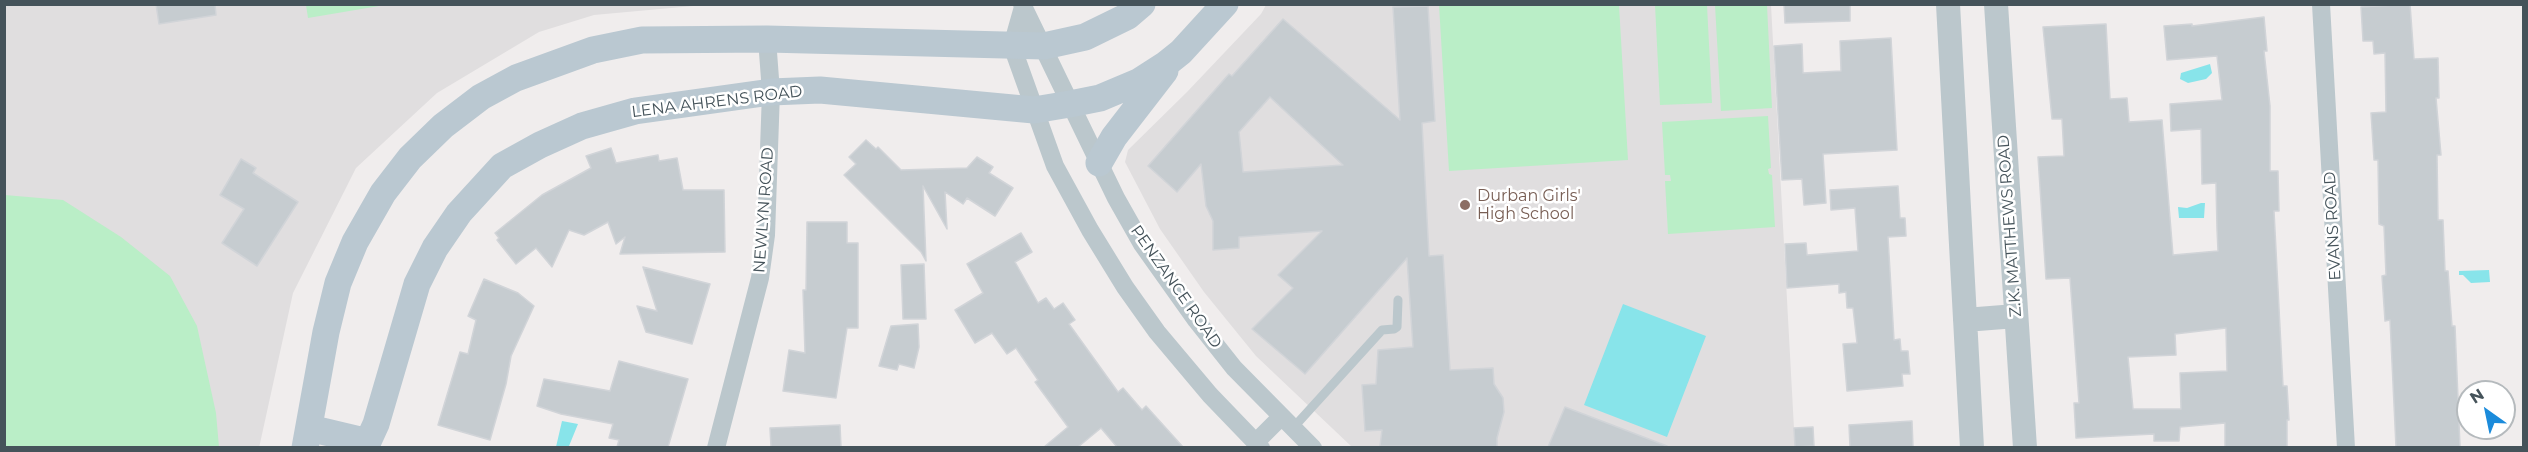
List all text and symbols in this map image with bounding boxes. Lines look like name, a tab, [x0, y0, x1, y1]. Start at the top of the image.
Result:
street label: LENA AHRENS ROAD	[630, 82, 804, 122]
street label: Z.K. MATTHEWS ROAD	[1994, 134, 2026, 318]
street label: NEWLYN ROAD	[750, 146, 778, 274]
street label: EVANS ROAD	[2321, 171, 2345, 281]
place label: Durban Girls' High School	[1477, 186, 1581, 224]
marker: Durban Girls' High School	[1458, 198, 1472, 212]
street label: PENZANCE ROAD	[1126, 222, 1226, 352]
north arrow	[2456, 380, 2516, 440]
text: N	[2466, 385, 2488, 408]

